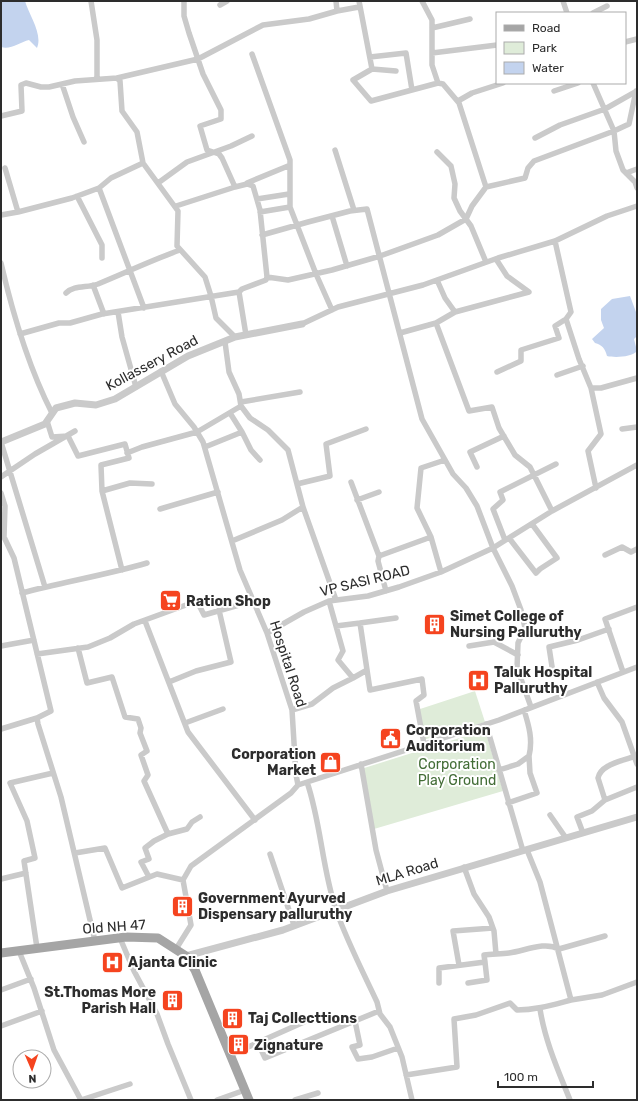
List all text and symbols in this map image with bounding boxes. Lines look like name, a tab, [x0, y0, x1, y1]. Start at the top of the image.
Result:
legend	[496, 12, 626, 84]
text: Road	[532, 21, 560, 35]
text: Park	[532, 41, 558, 55]
text: Water	[532, 61, 564, 75]
street label: Kollassery Road	[103, 332, 201, 394]
street label: VP SASI ROAD	[318, 562, 412, 600]
supermarket icon: Ration Shop	[158, 588, 184, 614]
place label: Ration Shop	[186, 593, 271, 610]
place label: Simet College of Nursing Palluruthy	[450, 608, 582, 641]
building icon: Simet College of Nursing Palluruthy	[422, 611, 448, 637]
street label: Hospital Road	[266, 619, 310, 709]
place label: Taluk Hospital Palluruthy	[494, 664, 592, 697]
hospital icon: Taluk Hospital Palluruthy	[466, 667, 492, 693]
place label: Corporation Auditorium	[406, 722, 491, 755]
public building icon: Corporation Auditorium	[377, 725, 403, 751]
place label: Corporation Market	[231, 746, 316, 779]
shop icon: Corporation Market	[318, 749, 344, 775]
park label: Corporation Play Ground	[418, 756, 496, 789]
street label: MLA Road	[374, 854, 440, 890]
place label: Government Ayurved Dispensary palluruthy	[198, 890, 353, 923]
building icon: Government Ayurved Dispensary palluruthy	[169, 893, 195, 919]
street label: Old NH 47	[82, 916, 146, 938]
hospital icon: Ajanta Clinic	[99, 949, 125, 975]
place label: Ajanta Clinic	[128, 954, 217, 971]
place label: St.Thomas More Parish Hall	[44, 984, 156, 1017]
building icon: St.Thomas More Parish Hall	[159, 987, 185, 1013]
building icon: Taj Collecttions	[219, 1005, 245, 1031]
place label: Taj Collecttions	[248, 1010, 357, 1027]
building icon: Zignature	[226, 1032, 252, 1058]
place label: Zignature	[254, 1037, 323, 1054]
north arrow	[12, 1049, 52, 1089]
scale bar	[498, 1063, 593, 1089]
text: 100 m	[504, 1070, 538, 1084]
text: N	[28, 1072, 37, 1085]

